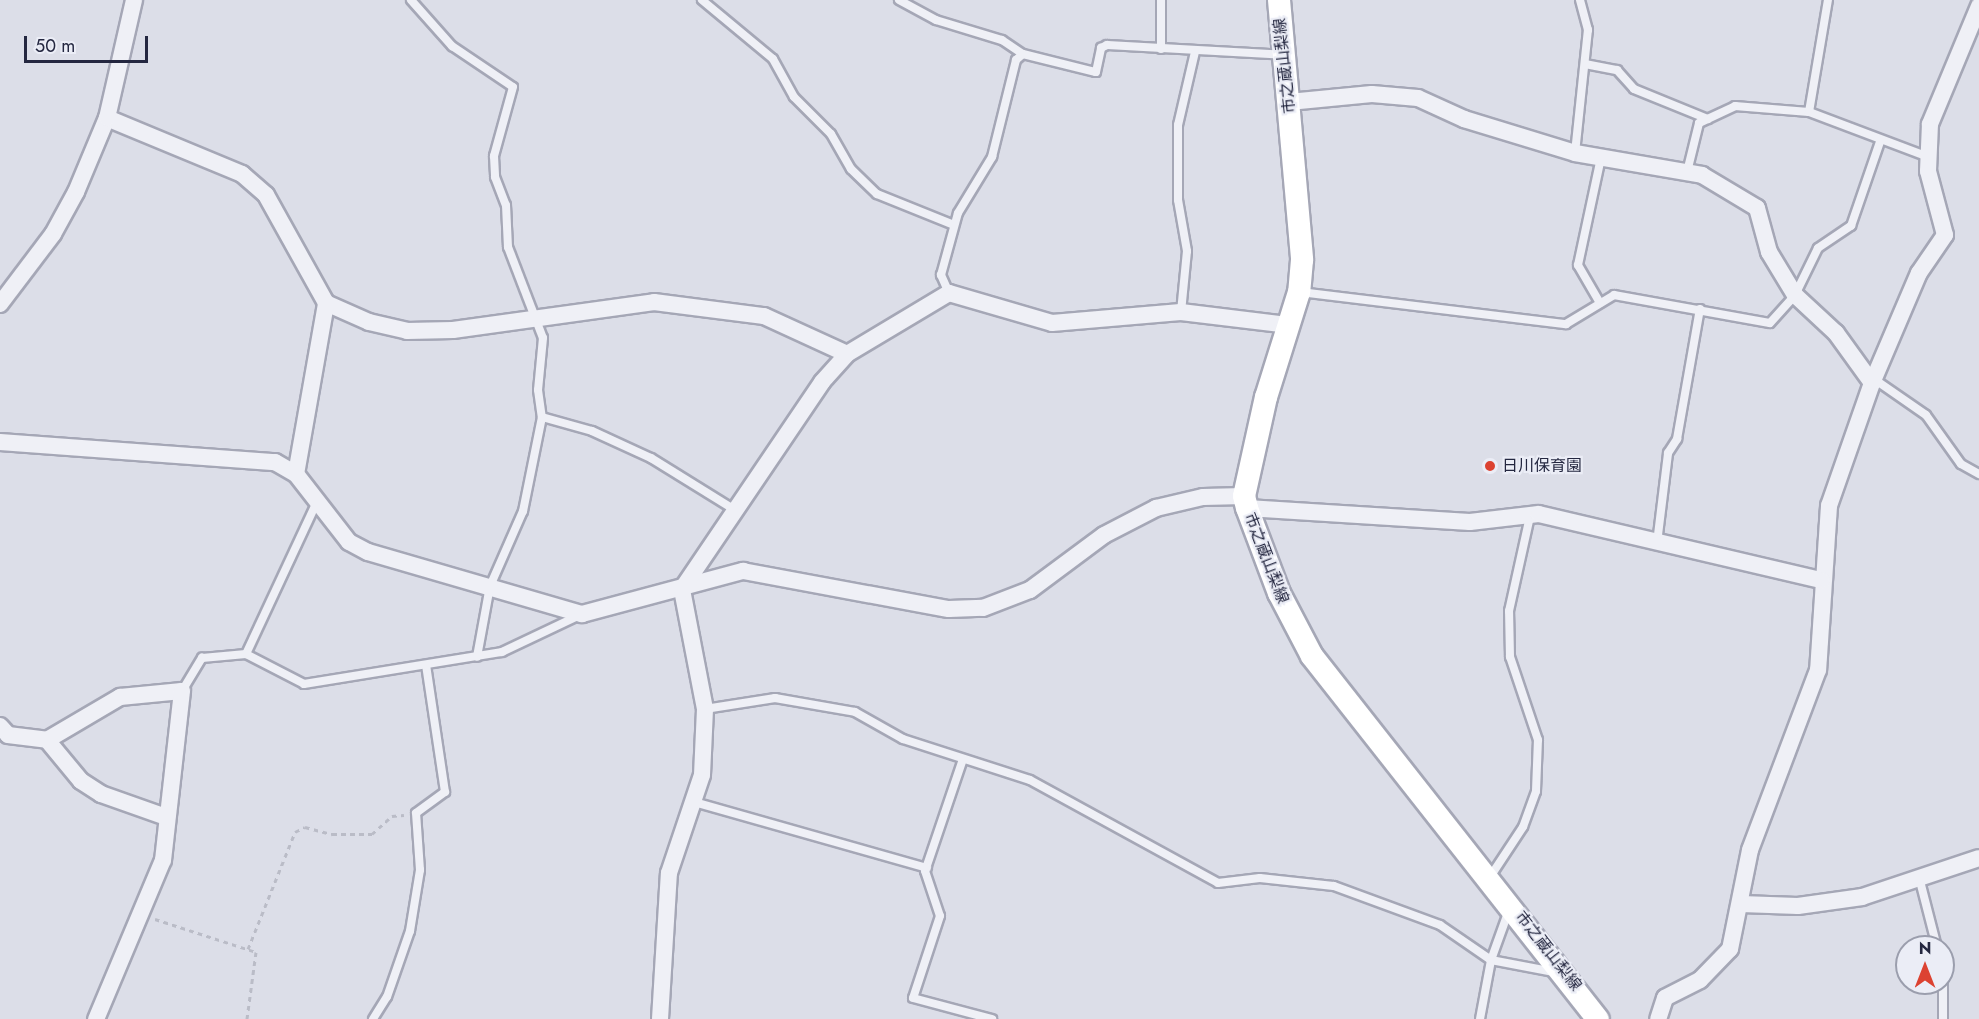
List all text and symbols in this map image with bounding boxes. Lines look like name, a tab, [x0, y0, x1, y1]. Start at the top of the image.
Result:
street label: 市之蔵山梨線	[1270, 17, 1300, 115]
scale bar	[27, 24, 152, 62]
text: 50 m	[35, 33, 75, 59]
place label: 日川保育園	[1502, 456, 1582, 476]
marker: 日川保育園	[1483, 459, 1497, 473]
street label: 市之蔵山梨線	[1240, 510, 1292, 606]
street label: 市之蔵山梨線	[1511, 907, 1585, 995]
north arrow	[1895, 935, 1955, 995]
text: N	[1919, 937, 1931, 960]

